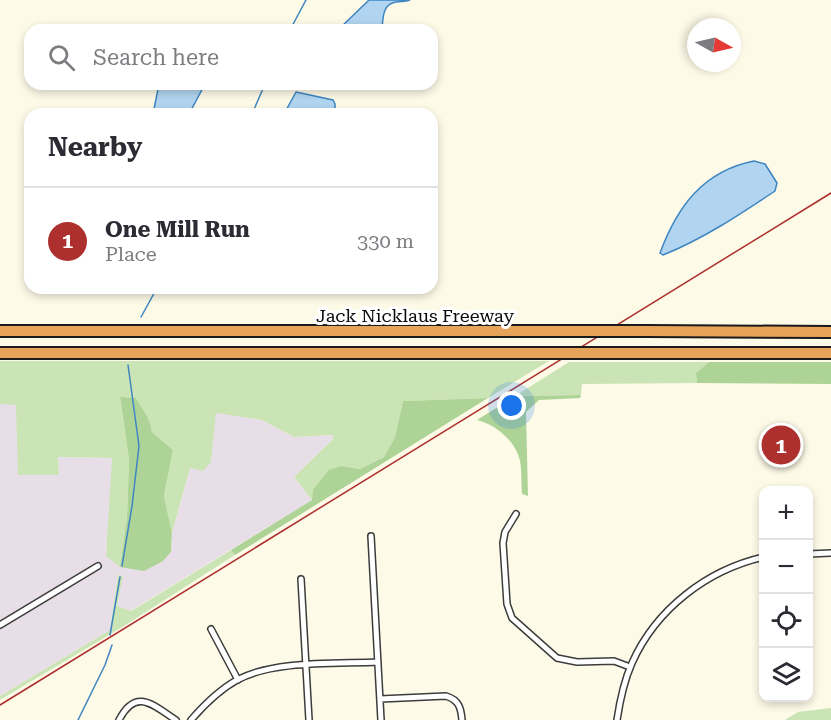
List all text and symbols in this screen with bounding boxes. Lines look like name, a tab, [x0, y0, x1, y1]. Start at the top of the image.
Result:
north arrow	[687, 18, 741, 72]
search box	[24, 24, 438, 90]
icon: search	[45, 41, 78, 74]
text: Search here	[93, 45, 219, 70]
text: Nearby	[48, 132, 142, 162]
text: One Mill Run	[105, 217, 250, 242]
text: 1	[62, 229, 73, 253]
text: 330 m	[357, 229, 414, 253]
text: Place	[105, 242, 157, 266]
street label: Jack Nicklaus Freeway	[316, 305, 514, 326]
your location	[497, 391, 526, 420]
pin: 1	[762, 422, 800, 468]
map controls	[759, 486, 813, 702]
button: +	[759, 486, 813, 540]
button: −	[759, 540, 813, 594]
button: locate	[759, 594, 813, 648]
button: layers	[759, 648, 813, 702]

